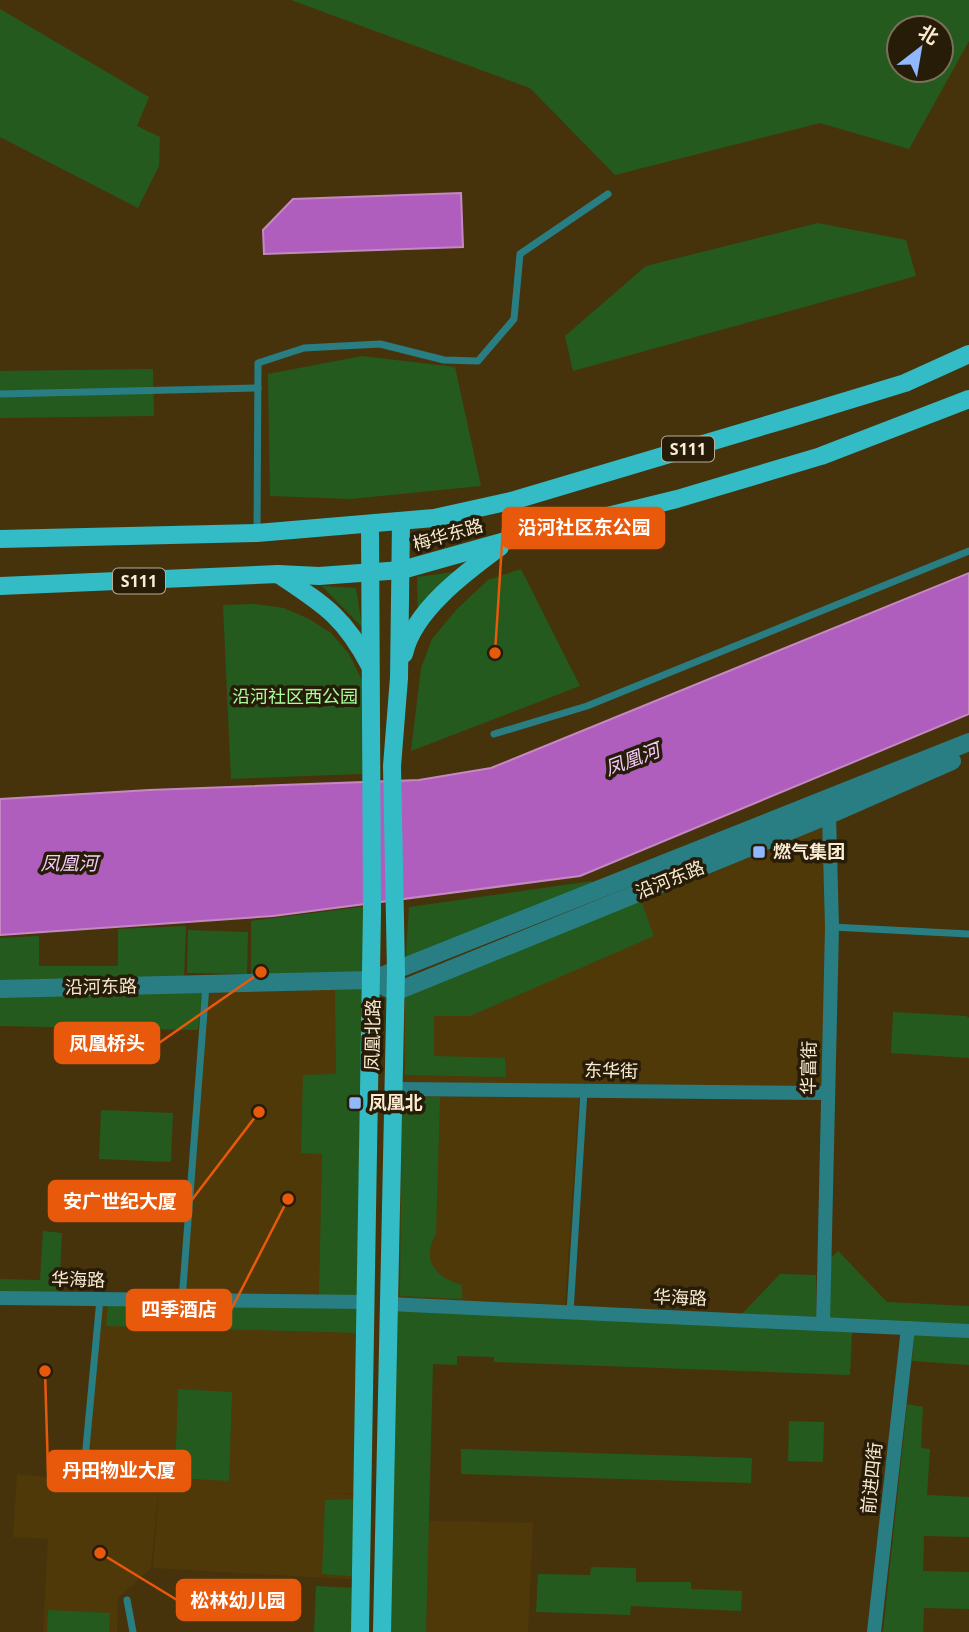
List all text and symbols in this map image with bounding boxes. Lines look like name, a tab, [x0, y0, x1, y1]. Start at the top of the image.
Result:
north arrow	[885, 14, 955, 84]
text: 北	[914, 18, 944, 50]
road number: S111	[662, 436, 714, 462]
callout: 沿河社区东公园	[503, 508, 664, 548]
street label: 梅华东路	[410, 513, 486, 555]
text: 沿河社区东公园	[517, 514, 651, 540]
road number: S111	[113, 568, 165, 594]
park label: 沿河社区西公园	[232, 684, 358, 708]
water label: 凤凰河	[601, 735, 667, 781]
place label: 燃气集团	[773, 839, 845, 863]
marker: 燃气集团	[751, 844, 767, 860]
water label: 凤凰河	[40, 850, 101, 876]
street label: 沿河东路	[632, 854, 707, 904]
street label: 沿河东路	[65, 973, 137, 999]
street label: 凤凰北路	[359, 999, 385, 1071]
callout: 凤凰桥头	[55, 1023, 159, 1063]
text: 凤凰桥头	[69, 1030, 145, 1056]
street label: 华富街	[796, 1041, 820, 1095]
street label: 东华街	[584, 1058, 638, 1082]
place label: 凤凰北	[369, 1090, 423, 1114]
marker: 凤凰北	[347, 1095, 363, 1111]
callout: 安广世纪大厦	[49, 1181, 191, 1221]
text: 安广世纪大厦	[63, 1188, 177, 1214]
street label: 华海路	[51, 1267, 105, 1291]
street label: 华海路	[653, 1284, 707, 1310]
callout: 四季酒店	[127, 1290, 231, 1330]
text: 四季酒店	[141, 1296, 217, 1322]
street label: 前进四街	[855, 1441, 887, 1515]
callout: 丹田物业大厦	[48, 1451, 190, 1491]
text: 丹田物业大厦	[62, 1457, 176, 1483]
callout: 松林幼儿园	[177, 1580, 300, 1620]
text: 松林幼儿园	[190, 1587, 286, 1613]

